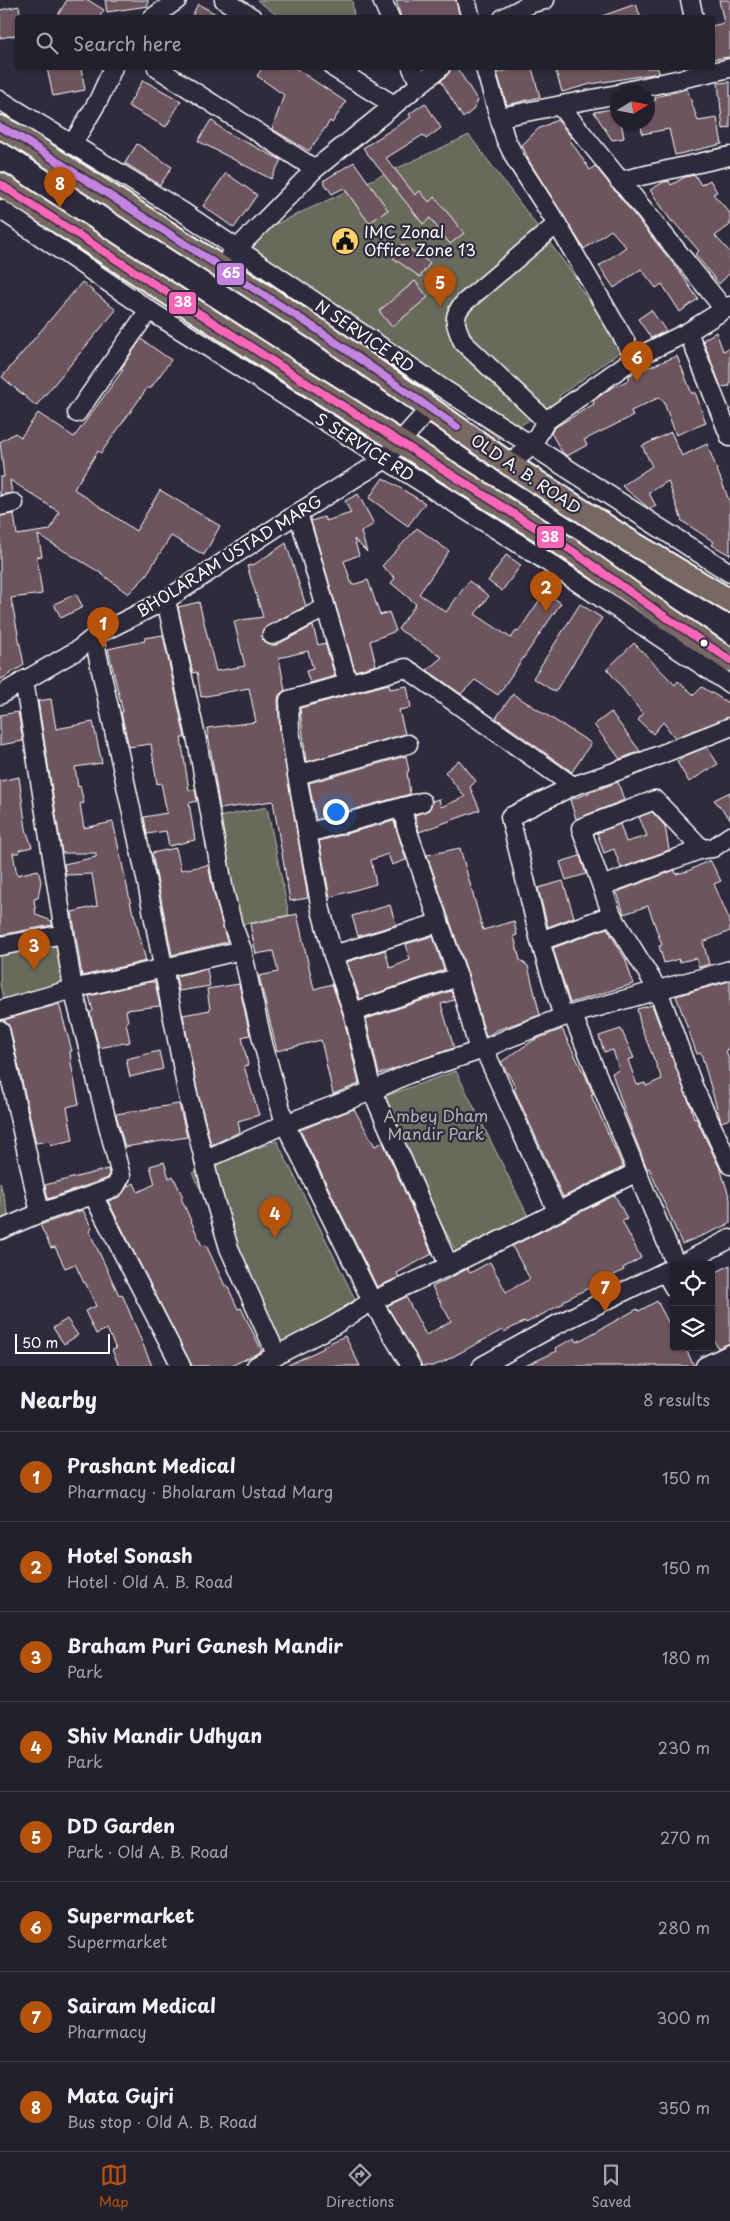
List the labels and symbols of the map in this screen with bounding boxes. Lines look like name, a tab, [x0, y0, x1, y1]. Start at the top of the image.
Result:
north arrow	[610, 85, 655, 130]
pin: 8	[44, 167, 76, 208]
place label: IMC Zonal Office Zone 13	[364, 219, 476, 261]
public building icon: IMC Zonal Office Zone 13	[330, 226, 360, 256]
line badge: 65	[216, 262, 245, 286]
text: 65	[222, 262, 240, 283]
pin: 5	[424, 266, 456, 307]
line badge: 38	[168, 291, 197, 315]
text: 38	[174, 291, 192, 312]
street label: N SERVICE RD	[311, 293, 420, 377]
pin: 6	[621, 341, 653, 382]
street label: S SERVICE RD	[311, 406, 420, 486]
street label: OLD A. B. ROAD	[467, 427, 587, 519]
street label: BHOLARAM USTAD MARG	[131, 488, 326, 622]
line badge: 38	[536, 525, 565, 549]
text: 38	[541, 526, 559, 547]
pin: 2	[530, 571, 562, 612]
pin: 1	[87, 607, 119, 648]
unlabelled marker	[699, 638, 709, 648]
your location	[323, 799, 349, 825]
pin: 3	[18, 929, 50, 970]
park label: Ambey Dham Mandir Park	[384, 1103, 488, 1145]
pin: 4	[259, 1197, 291, 1238]
pin: 7	[589, 1271, 621, 1312]
scale bar	[15, 1331, 110, 1354]

